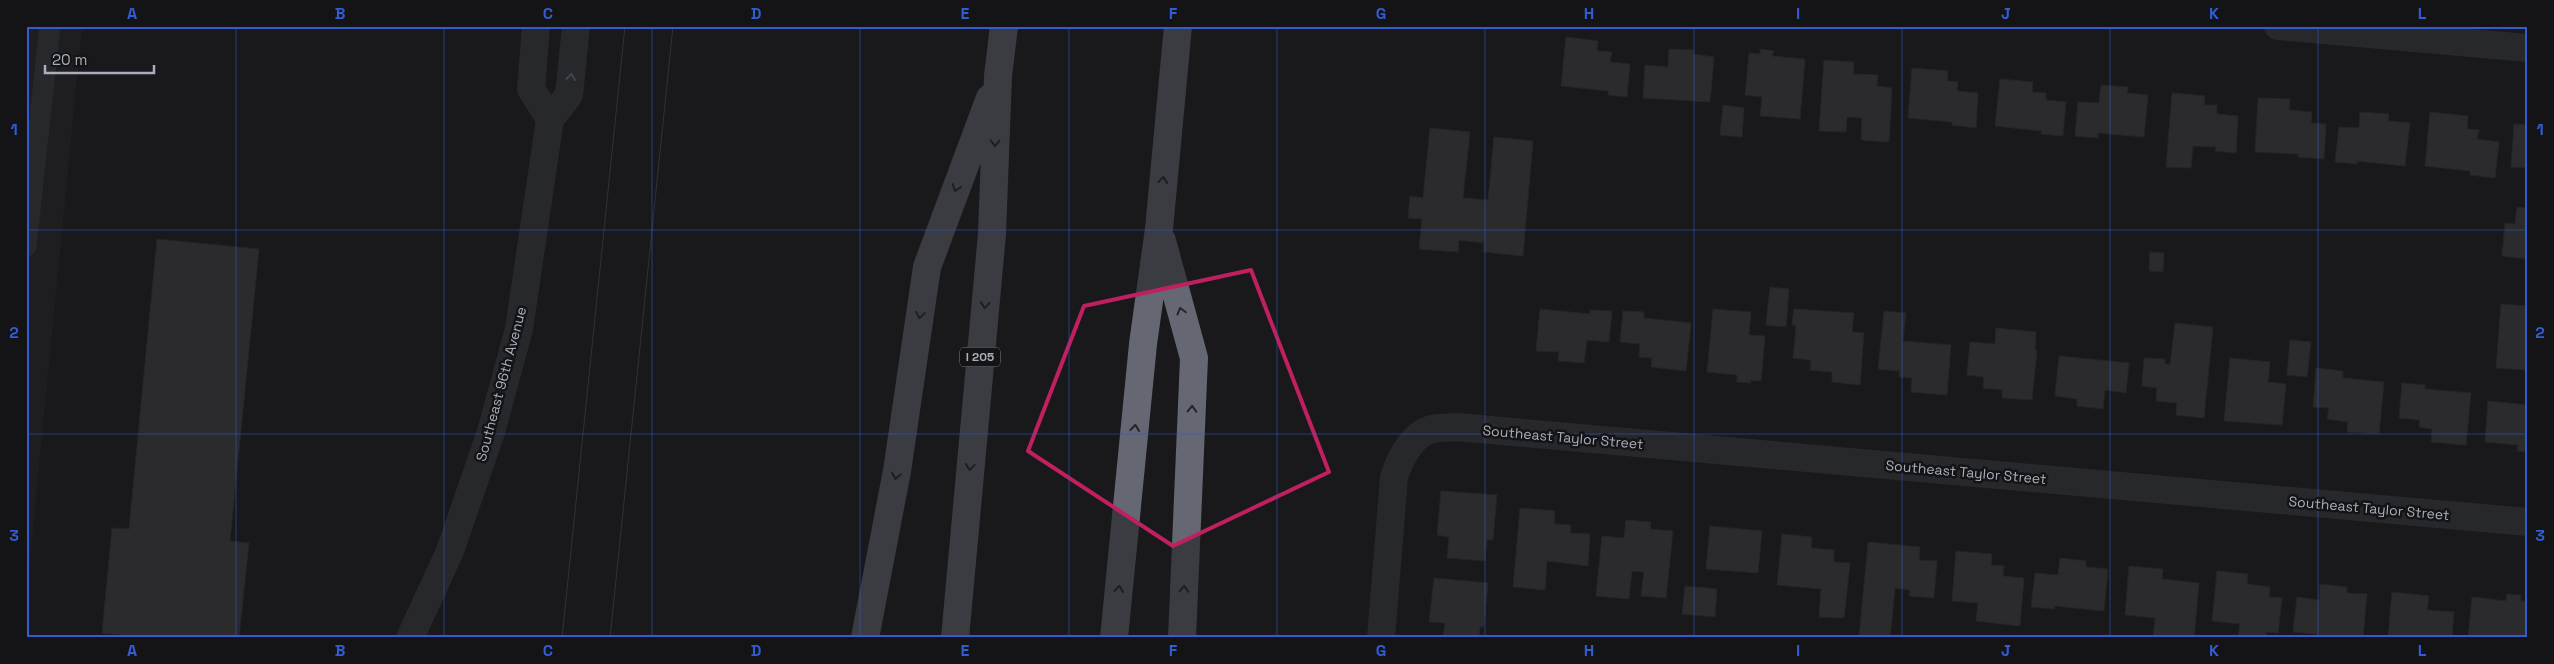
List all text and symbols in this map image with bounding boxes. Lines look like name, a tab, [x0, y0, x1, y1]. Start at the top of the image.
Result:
text: A	[127, 3, 137, 24]
text: B	[335, 3, 345, 24]
text: C	[543, 3, 553, 24]
text: D	[751, 3, 761, 24]
text: E	[961, 3, 970, 24]
text: F	[1169, 3, 1178, 24]
text: G	[1376, 3, 1386, 24]
text: H	[1584, 3, 1594, 24]
text: I	[1796, 3, 1800, 24]
text: J	[2001, 3, 2011, 24]
text: K	[2209, 3, 2219, 24]
text: L	[2418, 3, 2427, 24]
scale bar	[45, 42, 154, 74]
text: 20 m	[52, 50, 87, 69]
one-way arrow	[565, 73, 576, 81]
text: 1	[10, 119, 18, 140]
text: 1	[2536, 119, 2544, 140]
one-way arrow	[990, 139, 1001, 147]
one-way arrow	[1158, 176, 1169, 184]
one-way arrow	[952, 183, 962, 192]
one-way arrow	[980, 301, 991, 309]
street label: Southeast 96th Avenue	[472, 305, 530, 463]
one-way arrow	[1177, 307, 1187, 315]
one-way arrow	[915, 311, 926, 319]
text: 2	[9, 322, 19, 343]
text: 2	[2535, 322, 2545, 343]
road number: I 205	[960, 348, 1000, 367]
one-way arrow	[1186, 405, 1197, 413]
street label: Southeast Taylor Street	[1482, 421, 1644, 453]
one-way arrow	[1129, 423, 1140, 431]
street label: Southeast Taylor Street	[1885, 456, 2047, 488]
one-way arrow	[965, 463, 976, 471]
one-way arrow	[892, 471, 902, 480]
street label: Southeast Taylor Street	[2288, 492, 2450, 524]
text: 3	[9, 525, 19, 546]
text: 3	[2535, 525, 2545, 546]
one-way arrow	[1113, 585, 1124, 593]
one-way arrow	[1179, 585, 1189, 592]
text: A	[127, 640, 137, 661]
text: B	[335, 640, 345, 661]
text: C	[543, 640, 553, 661]
text: D	[751, 640, 761, 661]
text: E	[961, 640, 970, 661]
text: F	[1169, 640, 1178, 661]
text: G	[1376, 640, 1386, 661]
text: H	[1584, 640, 1594, 661]
text: I	[1796, 640, 1800, 661]
text: J	[2001, 640, 2011, 661]
text: K	[2209, 640, 2219, 661]
text: L	[2418, 640, 2427, 661]

